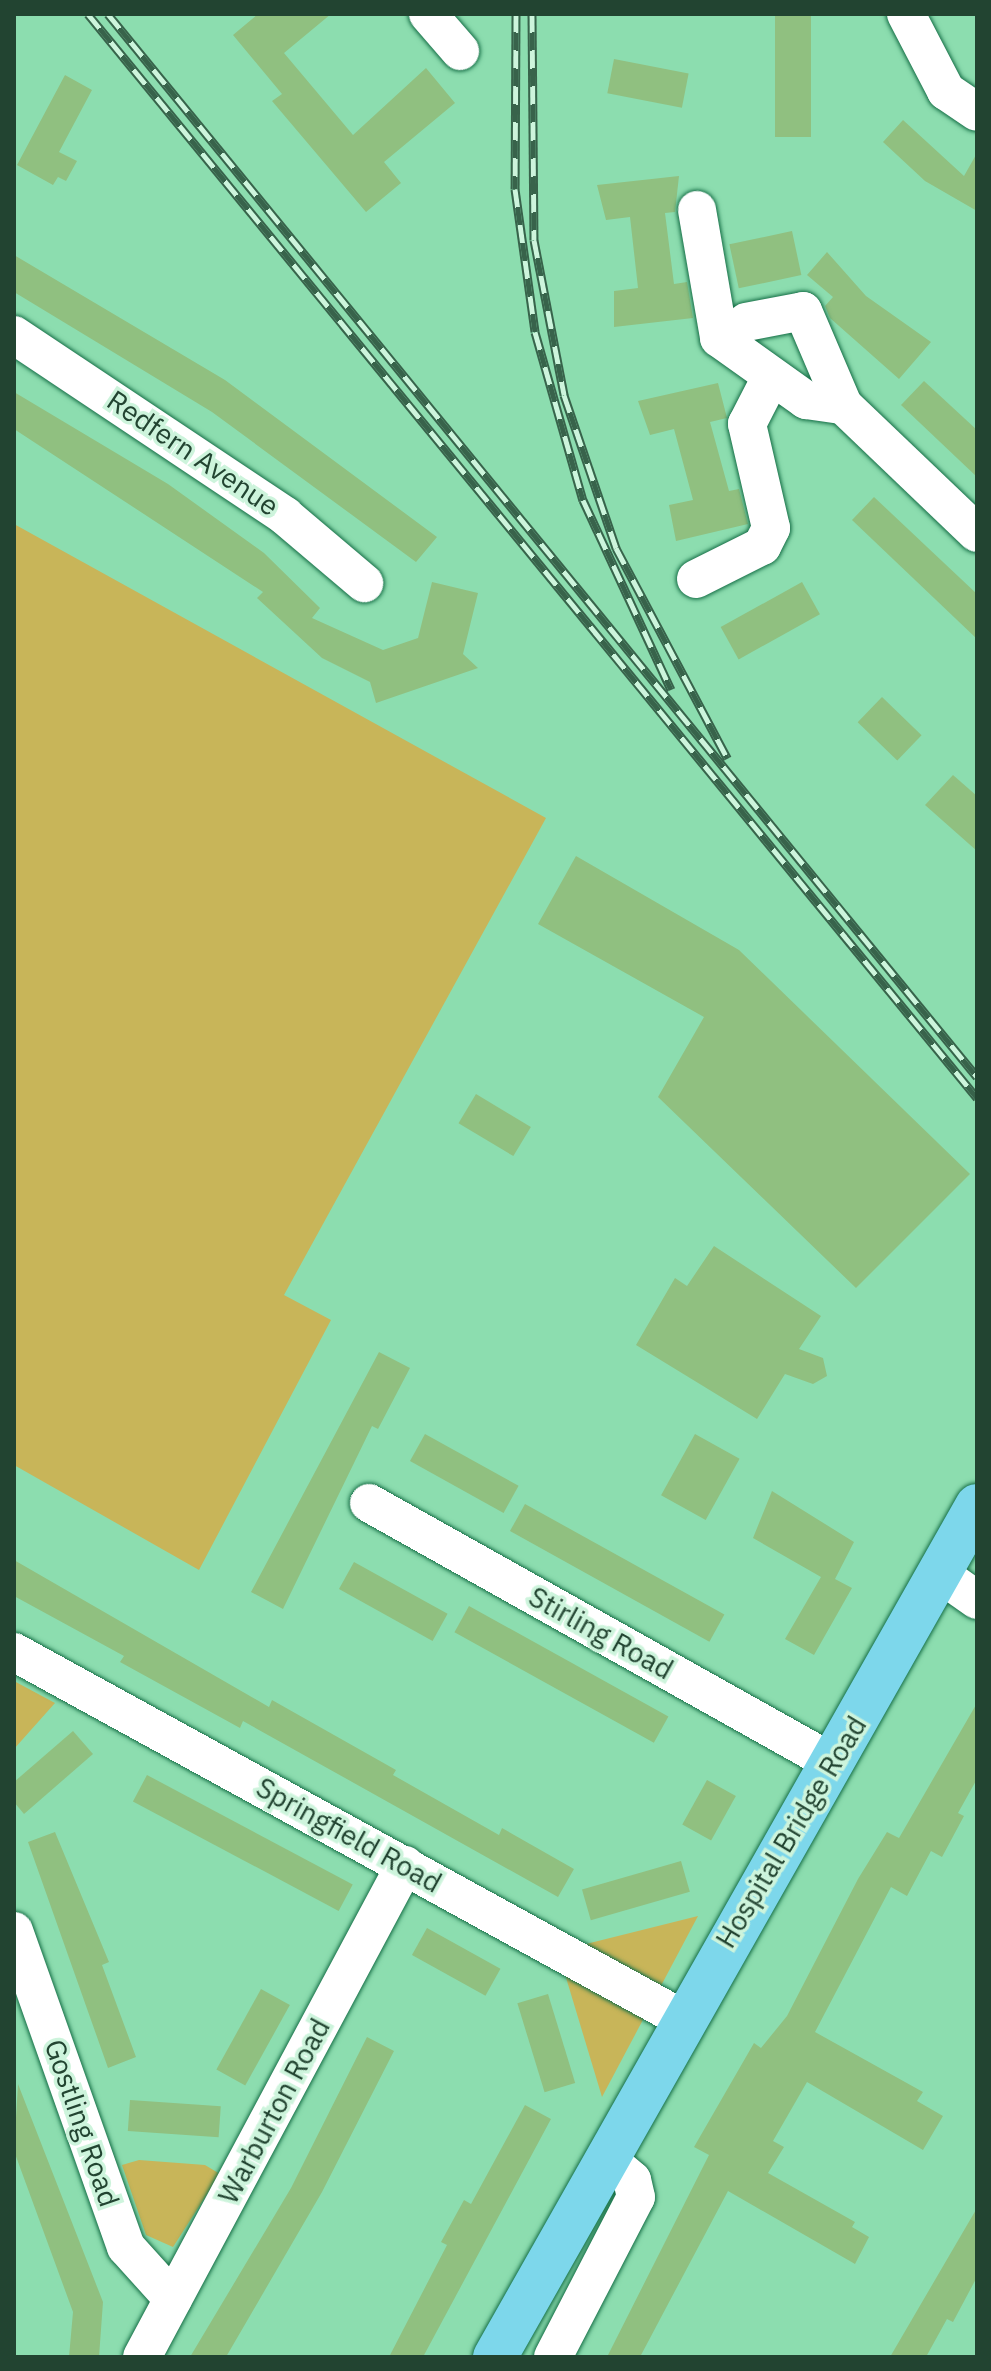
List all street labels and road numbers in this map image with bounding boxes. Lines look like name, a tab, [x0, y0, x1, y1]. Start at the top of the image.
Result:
street label: Redfern Avenue	[101, 383, 285, 523]
street label: Stirling Road	[523, 1580, 679, 1686]
street label: Hospital Bridge Road	[709, 1710, 873, 1954]
street label: Springfield Road	[251, 1770, 447, 1900]
street label: Warburton Road	[211, 2013, 337, 2209]
street label: Gostling Road	[38, 2035, 126, 2211]

